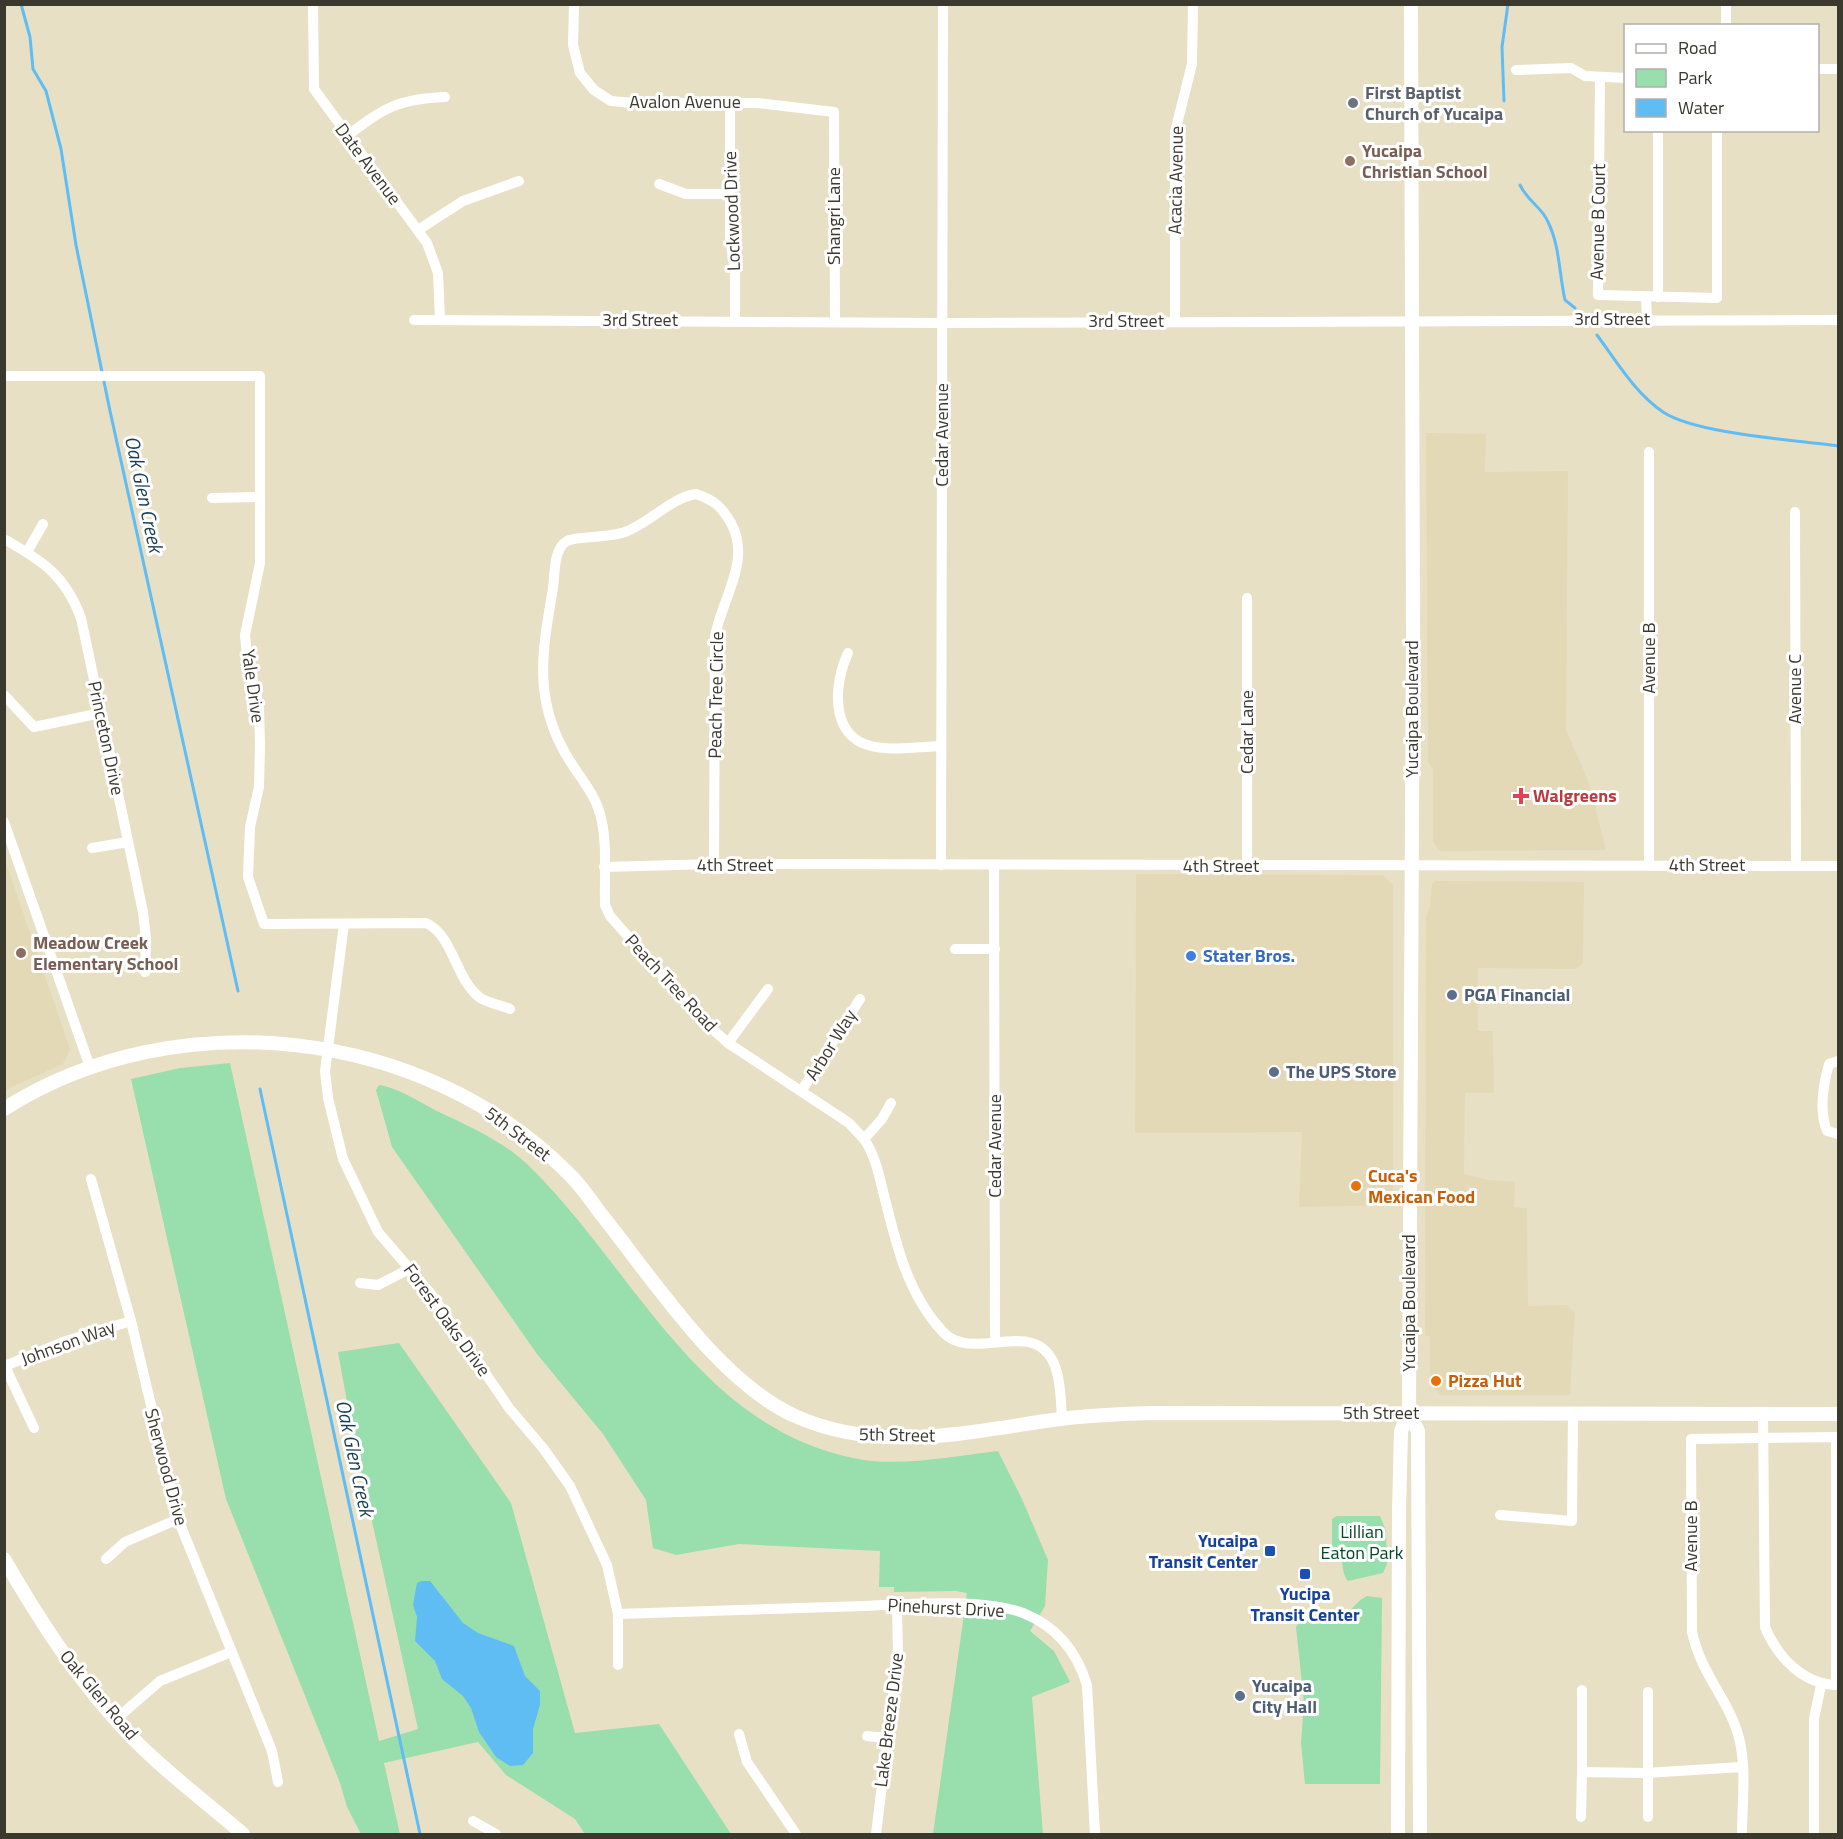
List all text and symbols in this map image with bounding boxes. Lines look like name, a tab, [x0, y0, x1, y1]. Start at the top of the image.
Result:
legend	[1624, 24, 1819, 132]
text: Road	[1678, 34, 1717, 61]
text: Park	[1678, 64, 1713, 91]
place label: First Baptist Church of Yucaipa	[1365, 79, 1503, 127]
street label: Avalon Avenue	[629, 88, 741, 115]
text: Water	[1678, 94, 1724, 121]
marker: First Baptist Church of Yucaipa	[1346, 96, 1360, 110]
street label: Date Avenue	[329, 117, 408, 210]
street label: Acacia Avenue	[1161, 125, 1190, 234]
place label: Yucaipa Christian School	[1362, 137, 1488, 185]
street label: Lockwood Drive	[716, 151, 747, 271]
marker: Yucaipa Christian School	[1343, 154, 1357, 168]
street label: Avenue B Court	[1583, 163, 1612, 280]
street label: Shangri Lane	[820, 167, 847, 265]
street label: 3rd Street	[1574, 305, 1651, 332]
street label: 3rd Street	[602, 306, 679, 333]
street label: 3rd Street	[1088, 307, 1165, 334]
street label: Cedar Avenue	[928, 383, 955, 487]
water label: Oak Glen Creek	[117, 433, 172, 557]
street label: Avenue B	[1635, 622, 1662, 694]
street label: Peach Tree Circle	[701, 631, 730, 759]
street label: Yucaipa Boulevard	[1398, 640, 1425, 778]
street label: Yale Drive	[235, 647, 272, 725]
street label: Avenue C	[1781, 654, 1808, 724]
street label: Princeton Drive	[81, 678, 132, 797]
street label: Cedar Lane	[1233, 690, 1260, 774]
place label: Walgreens	[1533, 782, 1617, 809]
marker: Walgreens	[1514, 789, 1528, 803]
street label: 4th Street	[697, 851, 774, 878]
street label: 4th Street	[1669, 851, 1746, 878]
street label: 4th Street	[1183, 852, 1260, 879]
street label: Peach Tree Road	[619, 928, 724, 1038]
place label: Meadow Creek Elementary School	[33, 929, 178, 977]
place label: Stater Bros.	[1203, 942, 1295, 969]
marker: Meadow Creek Elementary School	[14, 946, 28, 960]
marker: Stater Bros.	[1184, 949, 1198, 963]
place label: PGA Financial	[1464, 981, 1570, 1008]
marker: PGA Financial	[1445, 988, 1459, 1002]
street label: Arbor Way	[798, 1004, 863, 1086]
place label: The UPS Store	[1286, 1058, 1396, 1085]
marker: The UPS Store	[1267, 1065, 1281, 1079]
street label: Cedar Avenue	[981, 1094, 1008, 1198]
street label: 5th Street	[480, 1100, 557, 1168]
place label: Cuca's Mexican Food	[1368, 1162, 1475, 1210]
marker: Cuca's Mexican Food	[1349, 1179, 1363, 1193]
street label: Yucaipa Boulevard	[1395, 1234, 1422, 1372]
street label: Forest Oaks Drive	[397, 1258, 498, 1382]
street label: Johnson Way	[17, 1313, 119, 1372]
place label: Pizza Hut	[1448, 1367, 1522, 1394]
marker: Pizza Hut	[1429, 1374, 1443, 1388]
water label: Oak Glen Creek	[328, 1397, 383, 1521]
street label: 5th Street	[1343, 1399, 1420, 1426]
street label: Sherwood Drive	[138, 1405, 195, 1528]
street label: 5th Street	[859, 1420, 936, 1449]
street label: Avenue B	[1677, 1500, 1704, 1572]
park label: Lillian Eaton Park	[1321, 1518, 1404, 1566]
place label: Yucaipa Transit Center	[1149, 1527, 1258, 1575]
marker: Yucaipa Transit Center	[1263, 1544, 1277, 1558]
marker: Yucipa Transit Center	[1298, 1567, 1312, 1581]
place label: Yucipa Transit Center	[1250, 1580, 1360, 1628]
street label: Pinehurst Drive	[887, 1591, 1005, 1624]
street label: Oak Glen Road	[54, 1644, 145, 1746]
street label: Lake Breeze Drive	[867, 1651, 910, 1789]
place label: Yucaipa City Hall	[1252, 1672, 1317, 1720]
marker: Yucaipa City Hall	[1233, 1689, 1247, 1703]

